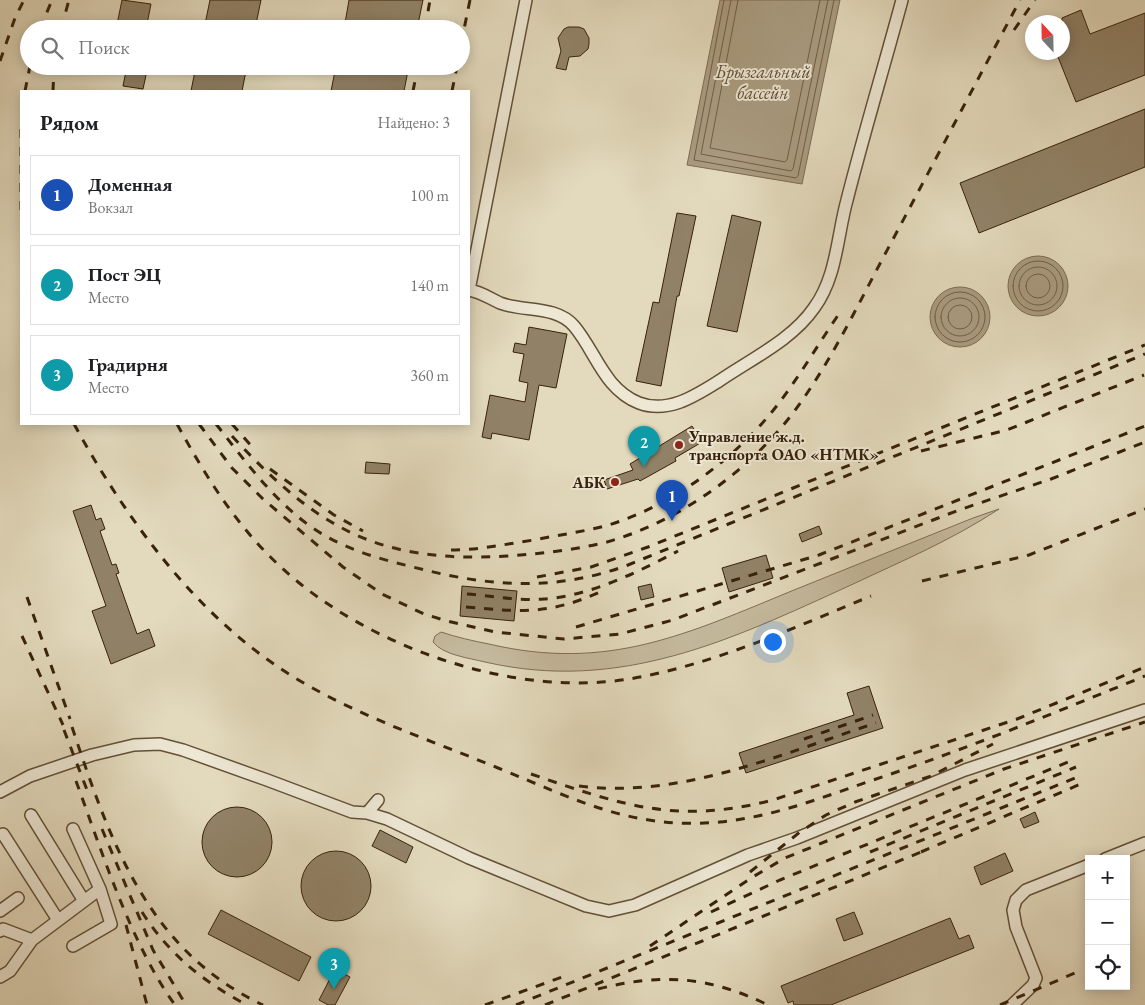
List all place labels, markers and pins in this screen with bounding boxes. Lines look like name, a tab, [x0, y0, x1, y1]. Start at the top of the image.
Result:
pin: 2	[628, 426, 660, 467]
place label: Управление ж.д. транспорта ОАО «НТМК»	[688, 426, 879, 465]
marker: Управление ж.д. транспорта ОАО «НТМК»	[673, 439, 685, 451]
place label: АБК	[571, 472, 606, 493]
marker: АБК	[609, 476, 621, 488]
pin: 1	[656, 480, 688, 521]
pin: 3	[318, 948, 350, 989]

